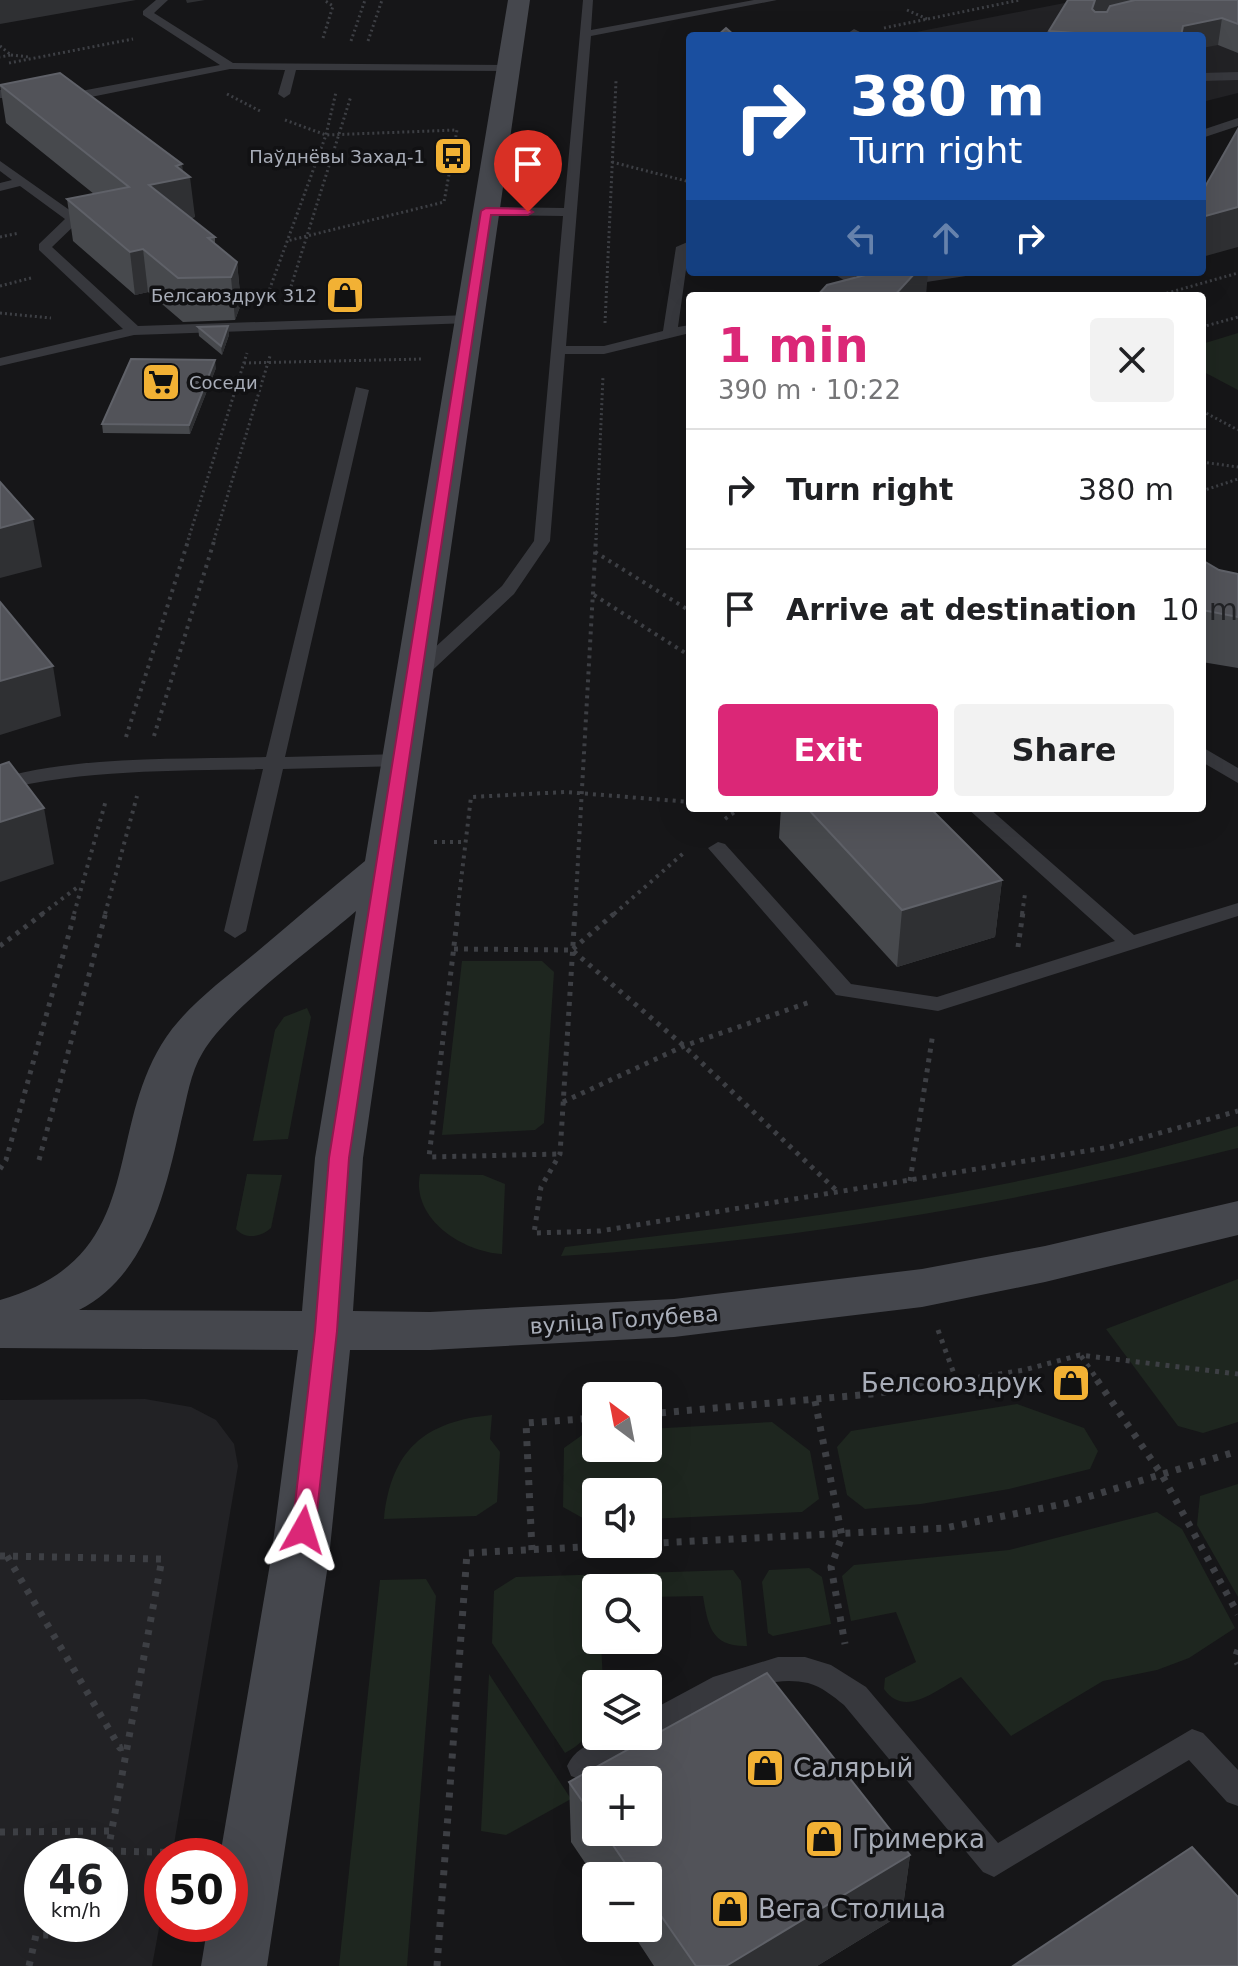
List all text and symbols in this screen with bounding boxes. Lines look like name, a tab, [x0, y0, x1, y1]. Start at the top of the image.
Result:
text: 380 m	[850, 63, 1045, 128]
icon: right	[718, 64, 822, 168]
pin	[494, 130, 562, 212]
text: Turn right	[850, 130, 1022, 171]
bus stop icon: Паўднёвы Захад-1	[432, 135, 474, 177]
icon: arrive	[506, 142, 550, 186]
place label: Паўднёвы Захад-1	[249, 146, 425, 167]
icon: left	[840, 216, 884, 260]
icon: ahead	[924, 216, 968, 260]
icon: right	[1008, 216, 1052, 260]
shop icon: Белсаюздрук 312	[324, 274, 366, 316]
place label: Белсаюздрук 312	[151, 285, 317, 306]
text: 1 min	[718, 317, 869, 373]
button: close	[1090, 318, 1174, 402]
supermarket icon: Соседи	[140, 361, 182, 403]
place label: Соседи	[189, 372, 258, 393]
text: 390 m · 10:22	[718, 375, 901, 405]
icon: right	[718, 467, 762, 511]
text: Turn right	[786, 472, 953, 507]
text: 380 m	[1078, 472, 1174, 507]
icon: arrive	[718, 587, 762, 631]
text: Arrive at destination	[786, 592, 1137, 627]
text: 10 m	[1161, 592, 1238, 627]
button: Exit	[718, 704, 938, 796]
button: Share	[954, 704, 1174, 796]
street label: вуліца Голубева	[529, 1301, 719, 1339]
shop icon: Белсоюздрук	[1050, 1362, 1092, 1404]
place label: Белсоюздрук	[861, 1368, 1043, 1398]
north arrow	[582, 1382, 662, 1462]
map controls	[582, 1382, 662, 1942]
button: sound	[582, 1478, 662, 1558]
position arrow	[261, 1488, 345, 1572]
button: search	[582, 1574, 662, 1654]
button: layers	[582, 1670, 662, 1750]
shop icon: Салярый	[744, 1747, 786, 1789]
place label: Салярый	[793, 1753, 913, 1783]
button: +	[582, 1766, 662, 1846]
shop icon: Гримерка	[803, 1818, 845, 1860]
place label: Гримерка	[852, 1824, 985, 1854]
speed limit sign: 50	[144, 1838, 248, 1942]
text: 46	[48, 1857, 104, 1903]
button: −	[582, 1862, 662, 1942]
shop icon: Вега Столица	[709, 1888, 751, 1930]
place label: Вега Столица	[758, 1894, 946, 1924]
text: km/h	[51, 1898, 101, 1922]

